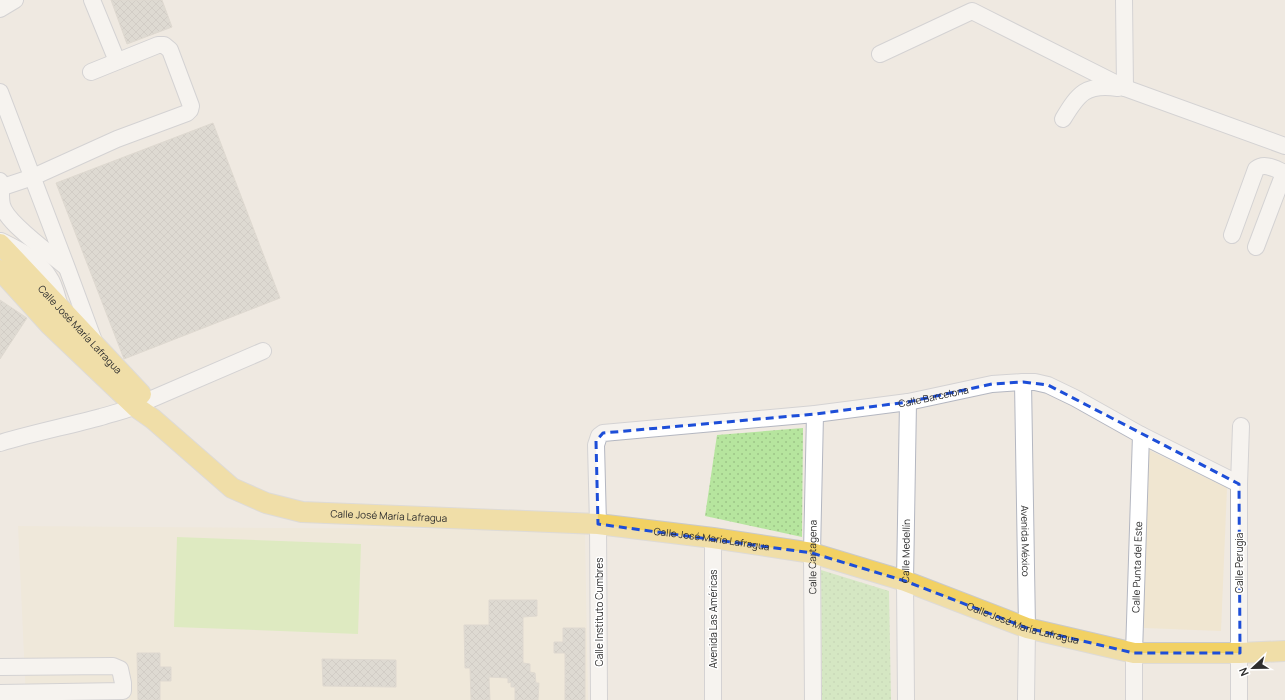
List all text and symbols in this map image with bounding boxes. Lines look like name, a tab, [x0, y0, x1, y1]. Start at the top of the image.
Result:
street label: Calle José María Lafragua	[35, 282, 125, 377]
street label: Calle Barcelona	[897, 382, 970, 410]
street label: Avenida México	[1018, 505, 1033, 577]
street label: Calle José María Lafragua	[330, 506, 448, 525]
street label: Calle Medellín	[898, 519, 913, 583]
street label: Calle Cartagena	[805, 520, 820, 594]
street label: Calle Punta del Este	[1128, 521, 1145, 613]
street label: Calle José María Lafragua	[653, 524, 771, 554]
street label: Calle Perugia	[1232, 533, 1246, 593]
street label: Calle Instituto Cumbres	[592, 558, 606, 666]
street label: Avenida Las Américas	[706, 569, 720, 669]
street label: Calle José María Lafragua	[965, 599, 1081, 647]
north arrow	[1233, 648, 1273, 688]
text: N	[1235, 665, 1252, 678]

